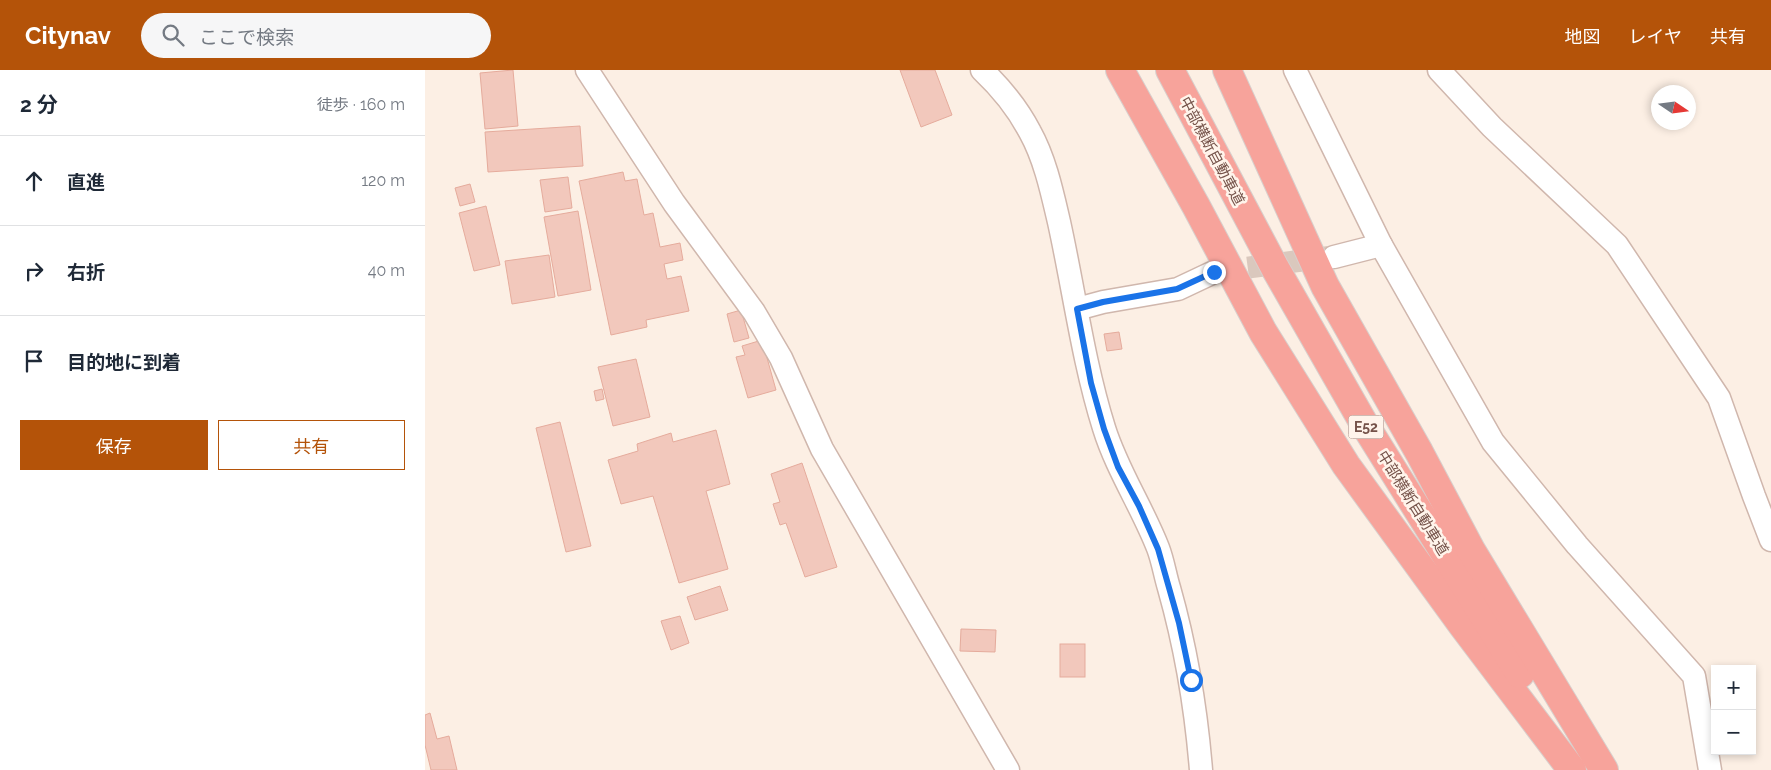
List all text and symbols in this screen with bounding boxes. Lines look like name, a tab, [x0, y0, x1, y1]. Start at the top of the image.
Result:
search box	[141, 13, 491, 58]
text: Citynav	[25, 21, 111, 50]
icon: search	[159, 21, 187, 49]
text: ここで検索	[199, 26, 294, 48]
text: 地図	[1565, 26, 1601, 47]
text: レイヤ	[1629, 26, 1682, 47]
text: 共有	[1710, 26, 1746, 47]
north arrow	[1651, 85, 1696, 130]
text: 2 分	[20, 92, 58, 117]
street label: 中部横断自動車道	[1176, 94, 1248, 208]
text: 徒歩 · 160 m	[317, 95, 405, 114]
icon: ahead	[20, 167, 48, 195]
text: 直進	[67, 171, 105, 193]
text: 120 m	[361, 171, 405, 190]
icon: right	[20, 257, 48, 285]
text: 右折	[67, 261, 105, 283]
text: 40 m	[368, 261, 405, 280]
route end	[1203, 261, 1226, 284]
icon: arrive	[20, 347, 48, 375]
text: 目的地に到着	[67, 351, 181, 373]
road number: E52	[1349, 416, 1383, 438]
button: 保存	[20, 420, 208, 470]
button: 共有	[218, 420, 405, 470]
street label: 中部横断自動車道	[1374, 447, 1452, 559]
map controls	[1711, 665, 1756, 755]
button: +	[1711, 665, 1756, 710]
route start	[1180, 669, 1203, 692]
button: −	[1711, 710, 1756, 755]

